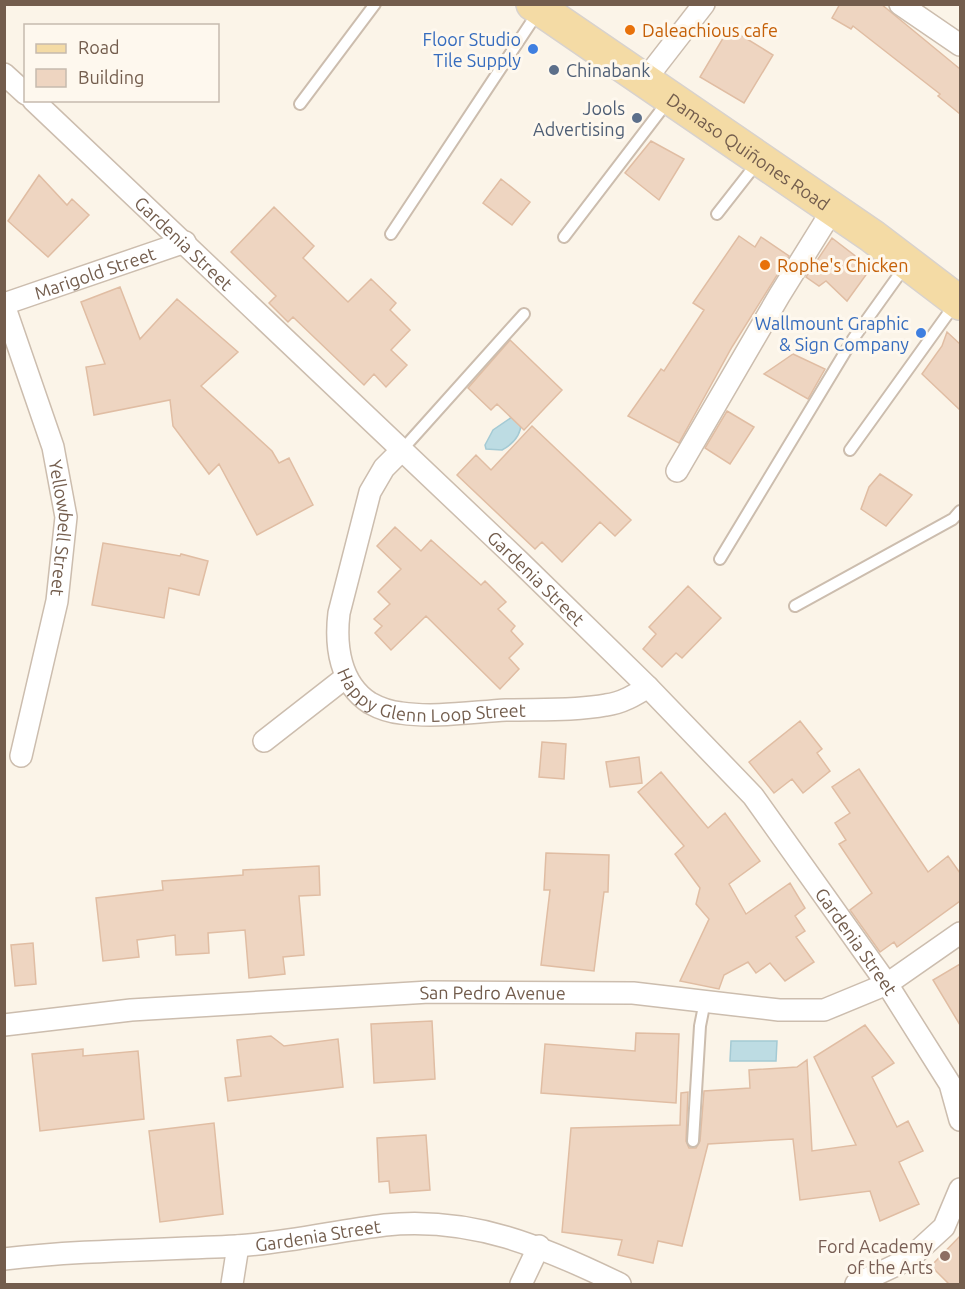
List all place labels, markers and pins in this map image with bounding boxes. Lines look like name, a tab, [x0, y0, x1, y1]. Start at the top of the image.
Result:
place label: Daleachious cafe	[642, 20, 778, 40]
marker: Daleachious cafe	[623, 23, 637, 37]
place label: Floor Studio Tile Supply	[423, 29, 521, 70]
marker: Floor Studio Tile Supply	[526, 42, 540, 56]
place label: Chinabank	[566, 60, 650, 80]
marker: Chinabank	[547, 63, 561, 77]
place label: Jools Advertising	[533, 98, 625, 139]
marker: Jools Advertising	[630, 111, 644, 125]
place label: Rophe's Chicken	[777, 255, 909, 275]
marker: Rophe's Chicken	[758, 258, 772, 272]
place label: Wallmount Graphic & Sign Company	[755, 313, 909, 354]
marker: Wallmount Graphic & Sign Company	[914, 326, 928, 340]
place label: Ford Academy of the Arts	[818, 1236, 933, 1277]
marker: Ford Academy of the Arts	[938, 1249, 952, 1263]

